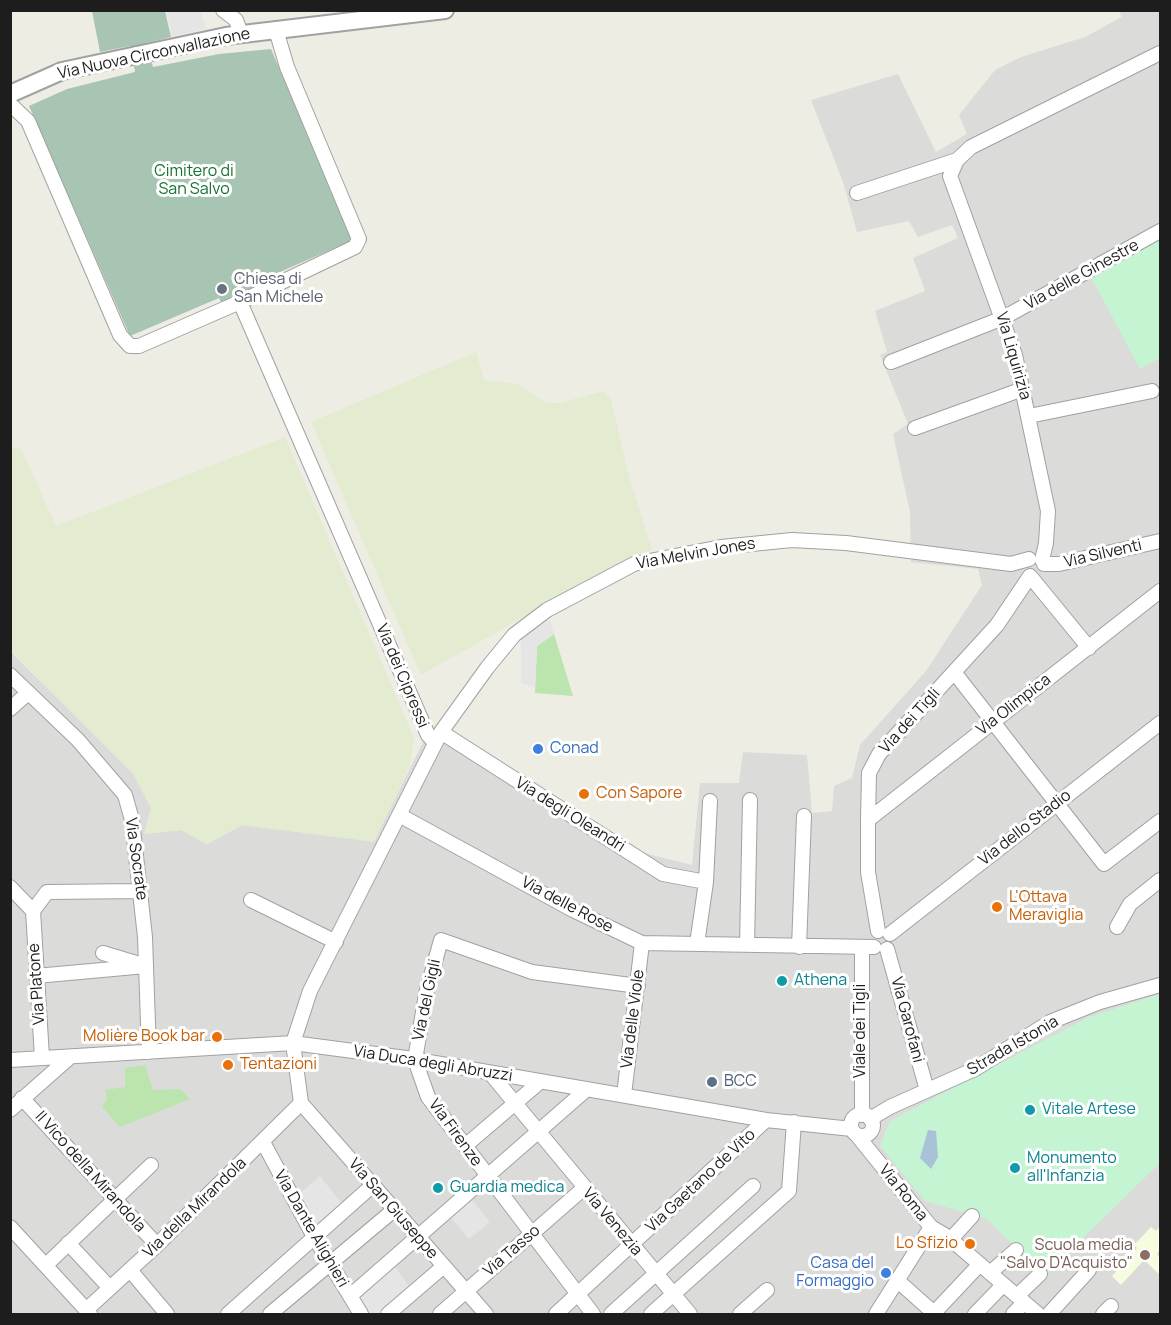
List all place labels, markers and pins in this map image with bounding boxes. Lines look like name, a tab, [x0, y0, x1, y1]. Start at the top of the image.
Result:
place label: Chiesa di San Michele	[234, 270, 323, 308]
marker: Chiesa di San Michele	[215, 282, 229, 296]
place label: Conad	[550, 739, 599, 759]
marker: Conad	[531, 742, 545, 756]
place label: Con Sapore	[596, 784, 682, 804]
marker: Con Sapore	[577, 787, 591, 801]
place label: L'Ottava Meraviglia	[1009, 888, 1084, 926]
marker: L'Ottava Meraviglia	[990, 900, 1004, 914]
place label: Athena	[794, 971, 847, 991]
marker: Athena	[775, 974, 789, 988]
place label: Molière Book bar	[83, 1027, 205, 1047]
marker: Molière Book bar	[210, 1030, 224, 1044]
place label: Tentazioni	[240, 1055, 317, 1075]
marker: Tentazioni	[221, 1058, 235, 1072]
place label: BCC	[724, 1072, 757, 1092]
marker: BCC	[705, 1075, 719, 1089]
place label: Vitale Artese	[1042, 1100, 1136, 1120]
marker: Vitale Artese	[1023, 1103, 1037, 1117]
place label: Monumento all'Infanzia	[1027, 1149, 1117, 1187]
marker: Monumento all'Infanzia	[1008, 1161, 1022, 1175]
place label: Guardia medica	[450, 1178, 564, 1198]
marker: Guardia medica	[431, 1181, 445, 1195]
place label: Lo Sfizio	[896, 1234, 958, 1254]
place label: Scuola media "Salvo D'Acquisto"	[1000, 1236, 1133, 1274]
marker: Lo Sfizio	[963, 1237, 977, 1251]
marker: Scuola media "Salvo D'Acquisto"	[1138, 1248, 1152, 1262]
place label: Casa del Formaggio	[796, 1254, 874, 1292]
marker: Casa del Formaggio	[879, 1266, 893, 1280]

